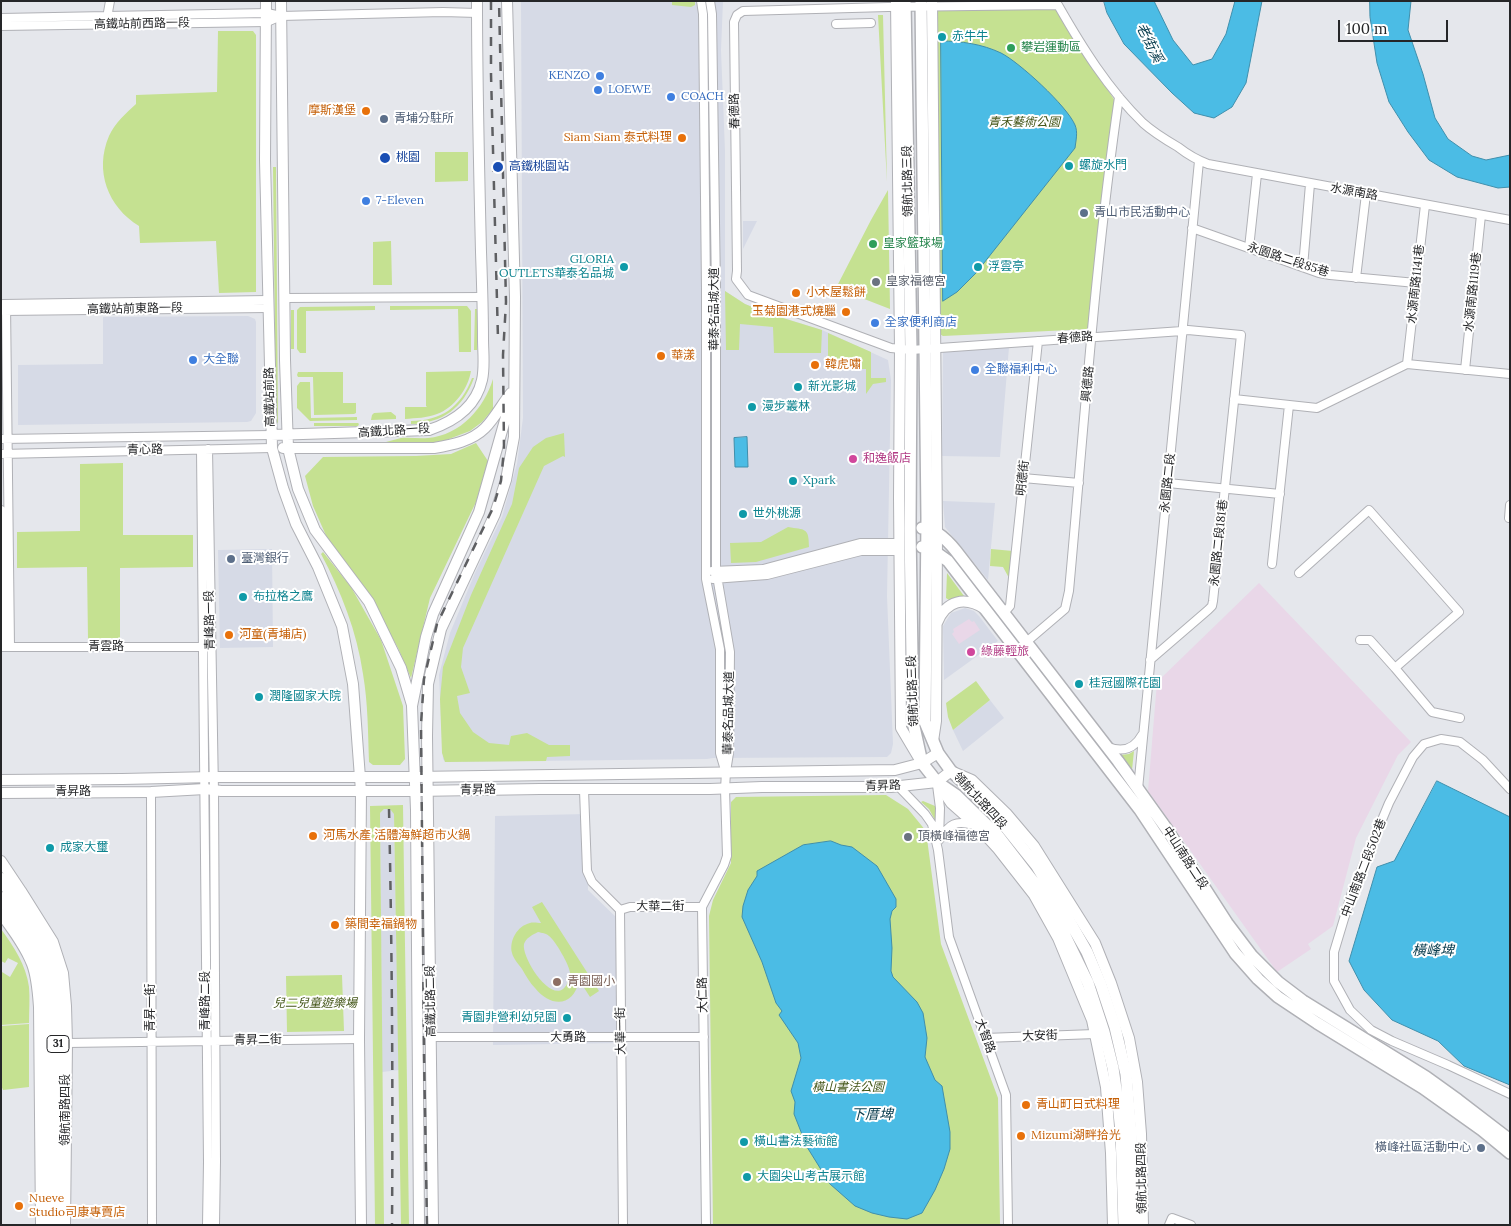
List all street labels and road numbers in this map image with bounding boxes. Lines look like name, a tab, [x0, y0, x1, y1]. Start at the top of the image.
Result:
street label: 高鐵站前西路一段	[94, 16, 190, 32]
street label: 春德路	[727, 93, 743, 129]
street label: 領航北路三段	[900, 145, 916, 217]
street label: 水源南路	[1329, 181, 1379, 203]
street label: 永園路二段85巷	[1245, 240, 1331, 280]
street label: 水源南路1141巷	[1405, 244, 1427, 324]
street label: 水源南路1119巷	[1462, 251, 1484, 333]
street label: 華泰名品城大道	[708, 267, 722, 351]
street label: 高鐵站前東路一段	[87, 301, 183, 317]
street label: 春德路	[1057, 330, 1093, 346]
street label: 興德路	[1079, 365, 1097, 403]
street label: 高鐵站前路	[262, 367, 278, 427]
street label: 高鐵北路一段	[358, 421, 430, 441]
street label: 青心路	[127, 442, 163, 458]
street label: 永園路二段	[1158, 452, 1178, 514]
street label: 明德街	[1014, 459, 1032, 497]
street label: 永園路二段181巷	[1207, 499, 1231, 587]
street label: 青峰路一段	[202, 590, 218, 650]
street label: 青雲路	[88, 640, 124, 654]
street label: 領航北路三段	[905, 655, 921, 727]
street label: 華泰名品城大道	[721, 671, 737, 755]
street label: 領航北路四段	[950, 770, 1010, 832]
street label: 青昇路	[865, 778, 901, 794]
street label: 青昇路	[460, 782, 496, 798]
street label: 青昇路	[55, 785, 91, 799]
street label: 中山南路二段502巷	[1339, 817, 1389, 919]
street label: 中山南路二段	[1159, 824, 1211, 892]
street label: 大華二街	[636, 900, 684, 914]
street label: 高鐵北路二段	[423, 965, 439, 1037]
street label: 青峰路二段	[199, 971, 213, 1031]
street label: 大仁路	[695, 977, 711, 1013]
street label: 青昇一街	[144, 984, 158, 1032]
street label: 大華一街	[613, 1007, 629, 1055]
street label: 大智路	[972, 1017, 998, 1055]
street label: 大安街	[1022, 1028, 1058, 1044]
street label: 大勇路	[550, 1031, 586, 1045]
street label: 青昇二街	[234, 1032, 282, 1048]
road number: 31	[47, 1036, 69, 1052]
street label: 領航南路四段	[59, 1074, 73, 1146]
street label: 領航北路四段	[1134, 1142, 1150, 1214]

